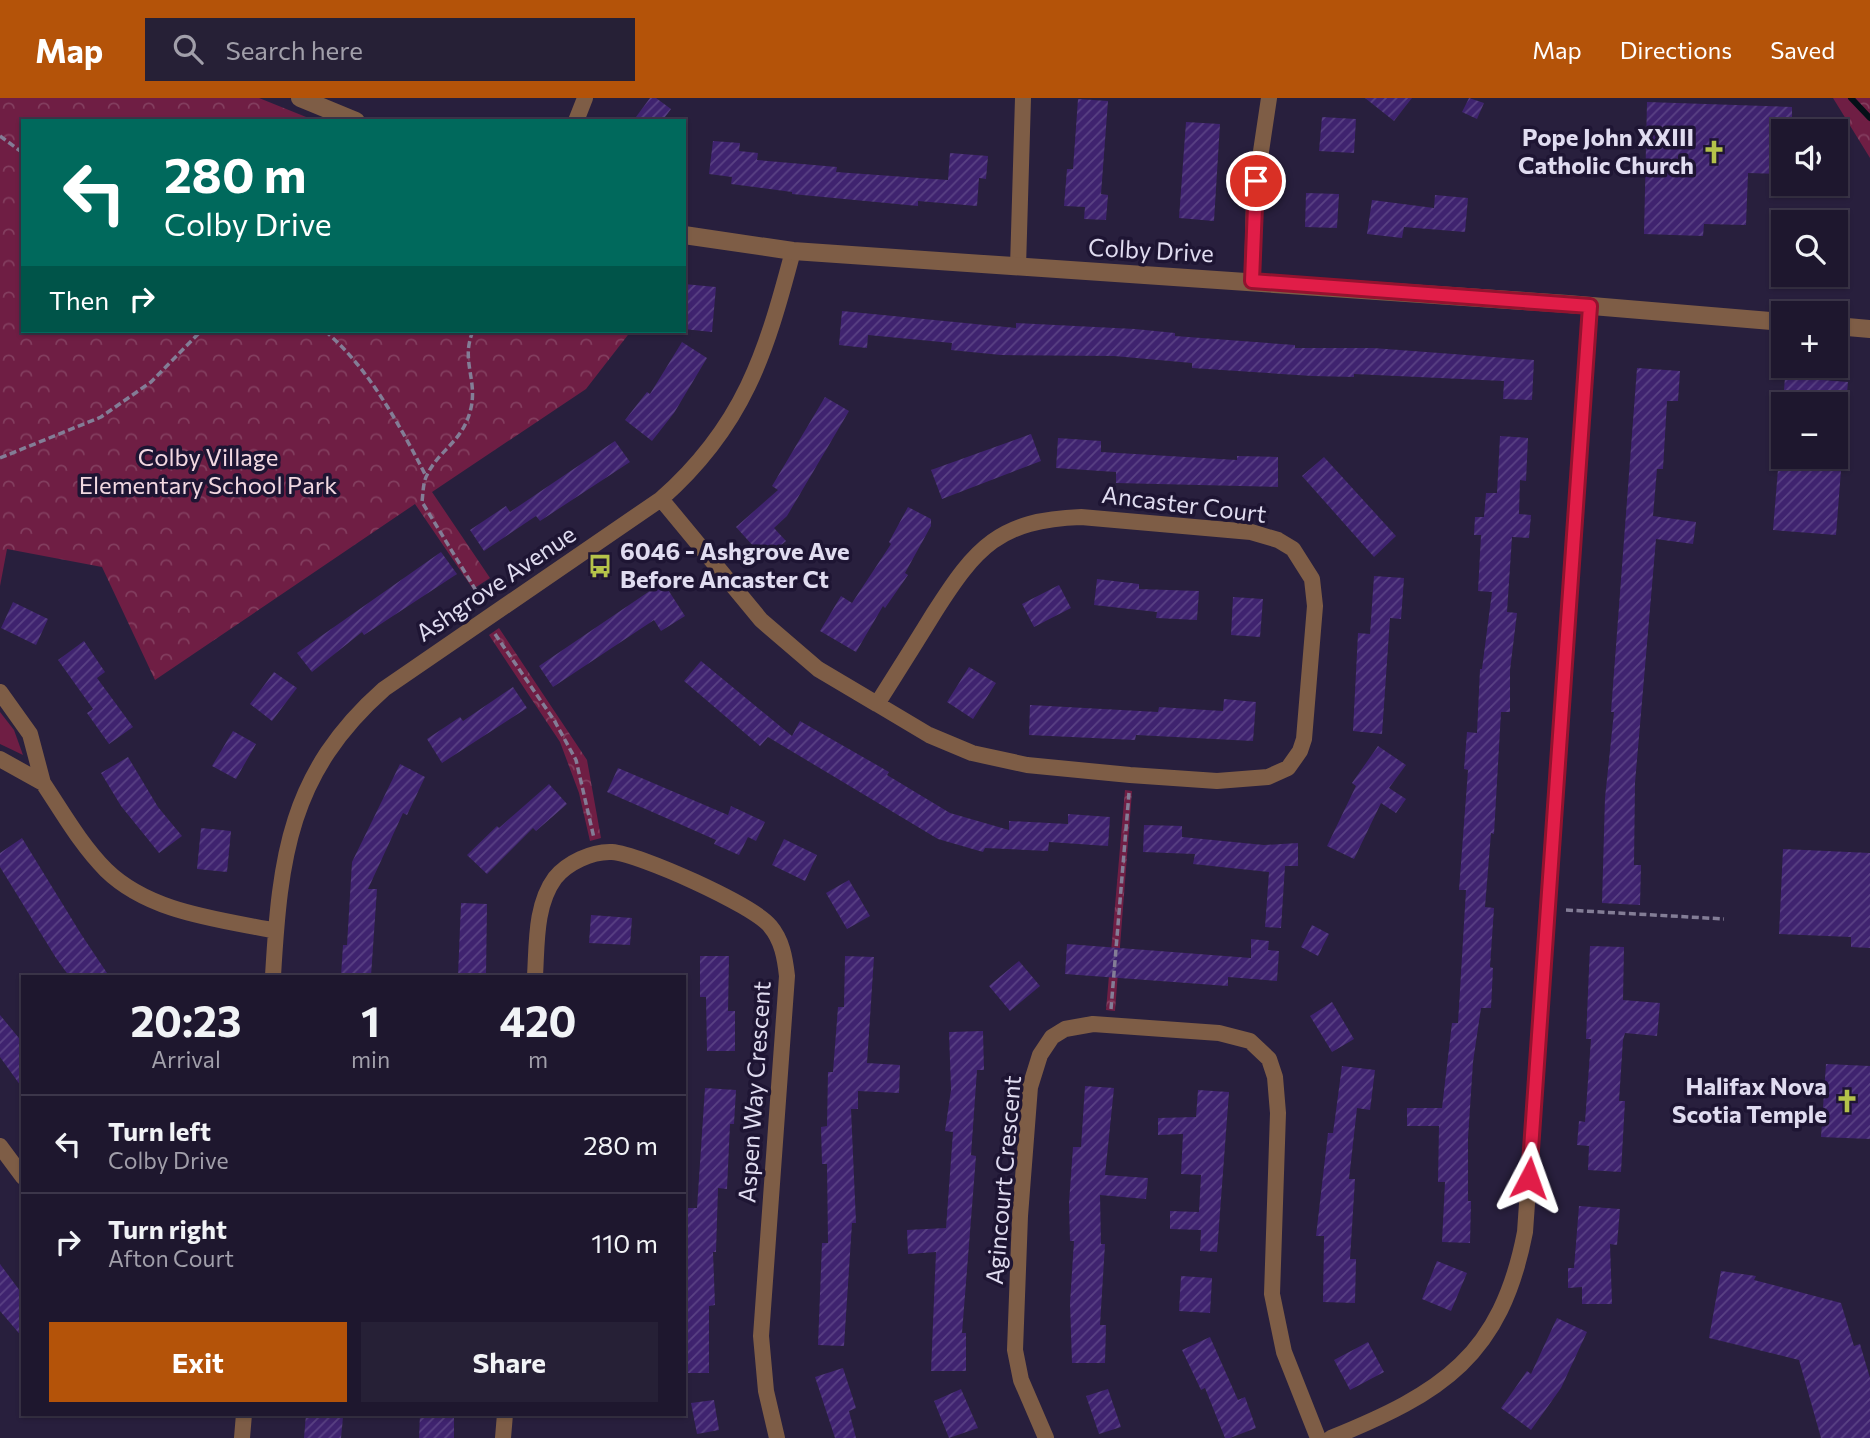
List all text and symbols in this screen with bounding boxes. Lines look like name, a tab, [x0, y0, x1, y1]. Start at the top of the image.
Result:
search box	[145, 18, 635, 81]
text: Map	[35, 29, 103, 70]
icon: search	[169, 30, 207, 68]
text: Search here	[225, 34, 363, 65]
text: Map	[1532, 35, 1582, 64]
text: Directions	[1620, 35, 1732, 64]
text: Saved	[1770, 35, 1835, 64]
map controls	[1771, 119, 1848, 469]
button: sound	[1771, 119, 1848, 196]
place label: Pope John XXIII Catholic Church	[1518, 122, 1694, 179]
church icon: Pope John XXIII Catholic Church	[1700, 138, 1728, 166]
text: 280 m	[164, 143, 307, 203]
icon: left	[49, 147, 140, 238]
pin	[1226, 151, 1286, 211]
icon: arrive	[1237, 162, 1275, 200]
text: Colby Drive	[164, 203, 332, 243]
button: search	[1771, 210, 1848, 287]
street label: Colby Drive	[1088, 232, 1215, 267]
icon: right	[123, 280, 161, 318]
text: Then	[49, 284, 109, 315]
button: +	[1771, 301, 1848, 378]
button: −	[1771, 392, 1848, 469]
park label: Colby Village Elementary School Park	[79, 442, 337, 499]
street label: Ancaster Court	[1100, 479, 1268, 528]
street label: Ashgrove Avenue	[410, 519, 581, 647]
place label: 6046 - Ashgrove Ave Before Ancaster Ct	[620, 536, 850, 593]
bus stop icon: 6046 - Ashgrove Ave Before Ancaster Ct	[586, 552, 614, 580]
street label: Aspen Way Crescent	[731, 980, 776, 1204]
text: 20:23	[130, 994, 241, 1046]
text: 1	[361, 994, 380, 1046]
text: 420	[500, 994, 577, 1046]
text: Arrival	[151, 1045, 221, 1073]
text: min	[351, 1045, 390, 1073]
text: m	[528, 1045, 548, 1073]
place label: Halifax Nova Scotia Temple	[1672, 1071, 1827, 1128]
street label: Agincourt Crescent	[979, 1074, 1026, 1286]
church icon: Halifax Nova Scotia Temple	[1833, 1087, 1861, 1115]
text: Turn left	[108, 1115, 211, 1146]
icon: left	[49, 1125, 87, 1163]
text: 280 m	[583, 1129, 658, 1160]
position arrow	[1492, 1141, 1566, 1215]
text: Colby Drive	[108, 1146, 229, 1174]
text: Turn right	[108, 1213, 227, 1244]
icon: right	[49, 1223, 87, 1261]
text: 110 m	[591, 1227, 658, 1258]
text: Afton Court	[108, 1244, 234, 1272]
button: Exit	[49, 1322, 347, 1402]
button: Share	[361, 1322, 658, 1402]

